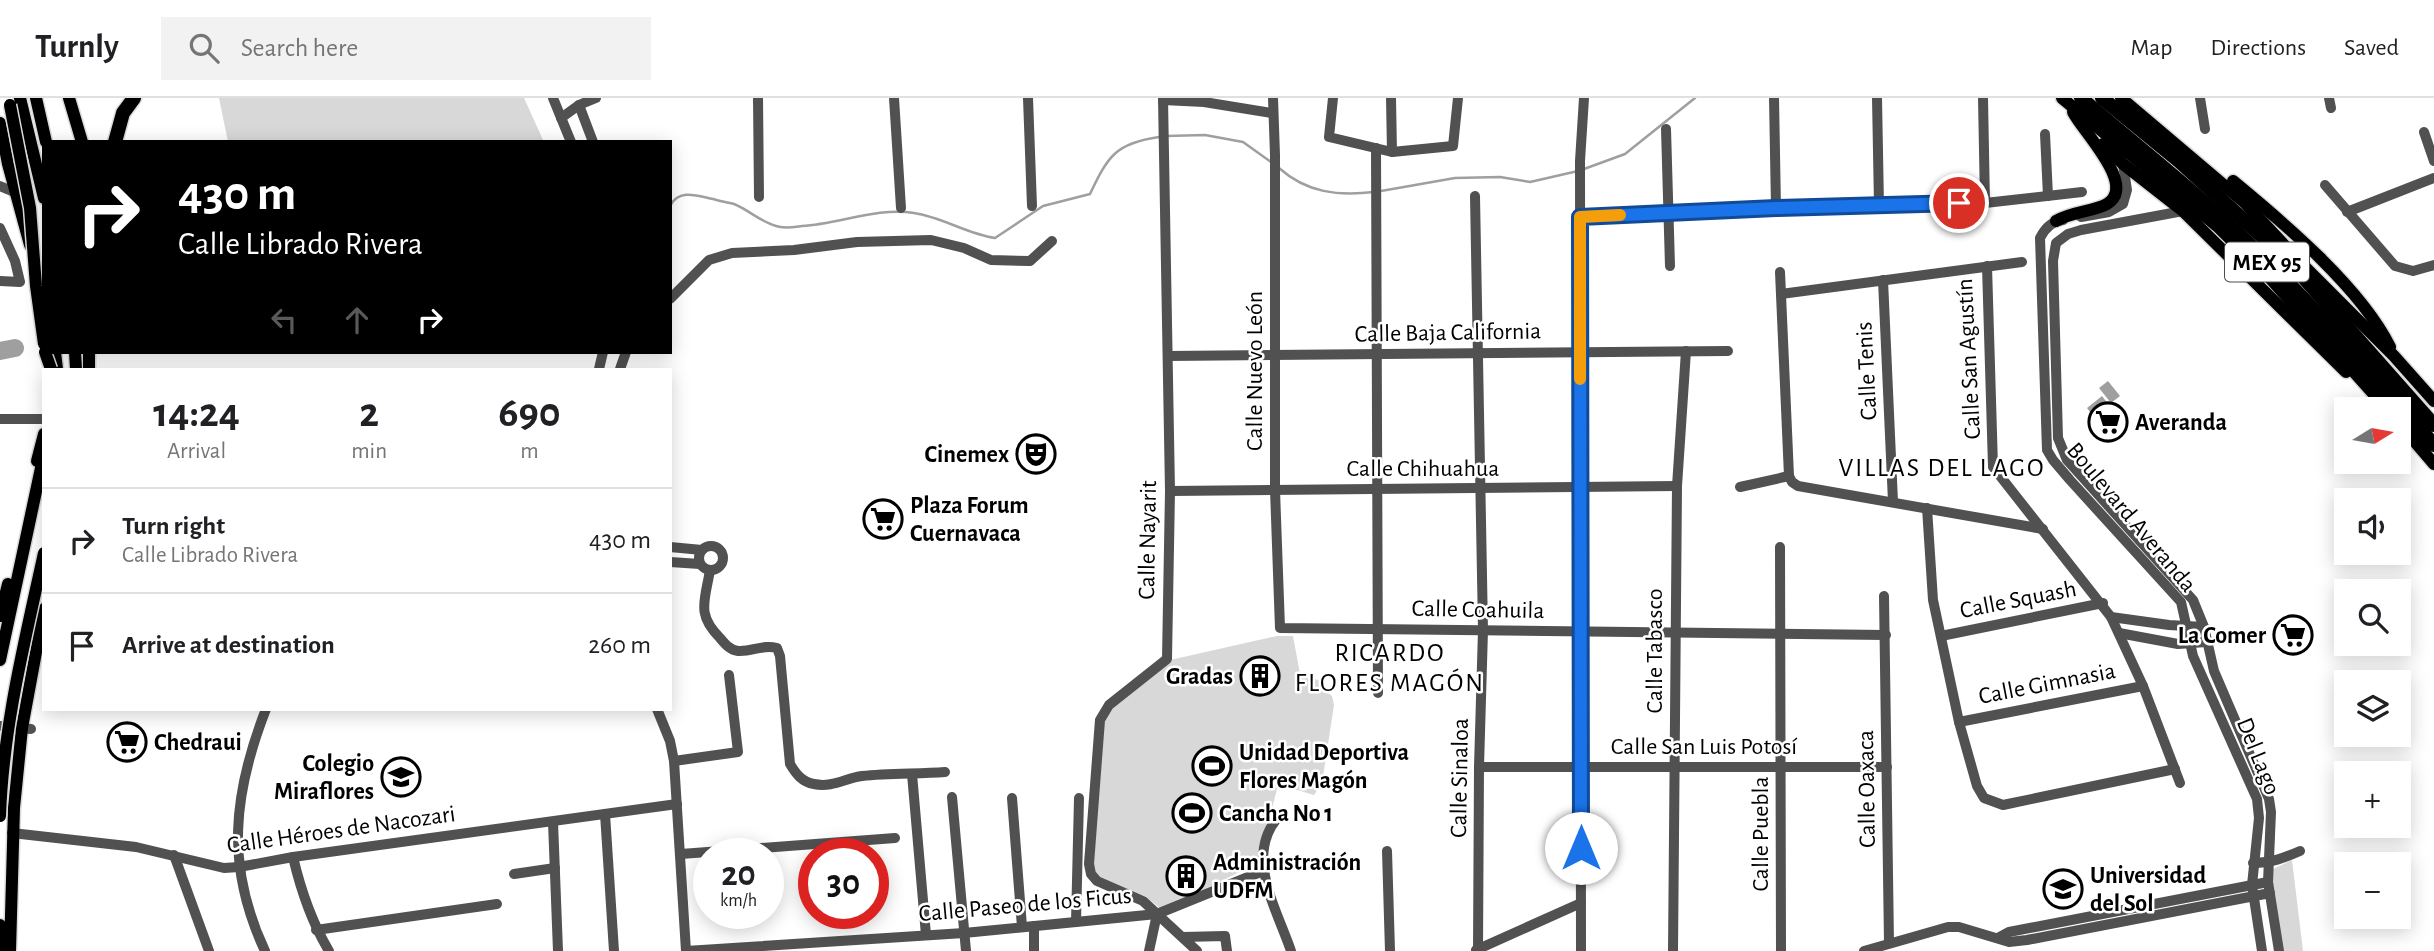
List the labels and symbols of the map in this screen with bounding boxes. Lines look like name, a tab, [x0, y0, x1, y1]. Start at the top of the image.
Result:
pin	[1929, 173, 1989, 233]
road number: MEX 95	[2225, 242, 2309, 281]
street label: Calle San Agustín	[1953, 278, 1985, 440]
street label: Calle Nuevo León	[1243, 291, 1267, 451]
street label: Calle Baja California	[1355, 319, 1541, 347]
street label: Calle Tenis	[1852, 321, 1882, 421]
north arrow	[2334, 397, 2412, 474]
supermarket icon: Averanda	[2087, 401, 2129, 443]
place label: Averanda	[2135, 411, 2227, 435]
theatre icon: Cinemex	[1015, 433, 1057, 475]
street label: Boulevard Averanda	[2062, 438, 2201, 597]
place label: Cinemex	[925, 443, 1009, 467]
district label: VILLAS DEL LAGO	[1839, 455, 2045, 481]
street label: Calle Chihuahua	[1347, 457, 1499, 481]
street label: Calle Nayarit	[1135, 480, 1161, 600]
place label: Plaza Forum Cuernavaca	[910, 494, 1029, 546]
supermarket icon: Plaza Forum Cuernavaca	[862, 498, 904, 540]
street label: Calle Squash	[1958, 577, 2079, 623]
street label: Calle Tabasco	[1643, 588, 1667, 714]
street label: Calle Coahuila	[1411, 597, 1545, 623]
supermarket icon: La Comer	[2272, 614, 2314, 656]
place label: La Comer	[2178, 624, 2267, 648]
district label: RICARDO FLORES MAGÓN	[1295, 640, 1485, 696]
building icon: Gradas	[1239, 655, 1281, 697]
street label: Calle Gimnasia	[1977, 659, 2118, 709]
place label: Gradas	[1166, 665, 1233, 689]
street label: Del Lago	[2232, 714, 2284, 798]
street label: Calle Sinaloa	[1447, 718, 1473, 838]
supermarket icon: Chedraui	[106, 721, 148, 763]
street label: Calle Oaxaca	[1854, 730, 1880, 848]
place label: Chedraui	[154, 731, 242, 755]
street label: Calle San Luis Potosí	[1611, 735, 1797, 759]
place label: Unidad Deportiva Flores Magón	[1239, 741, 1409, 793]
sports icon: Unidad Deportiva Flores Magón	[1191, 745, 1233, 787]
place label: Colegio Miraflores	[274, 752, 374, 804]
school or university icon: Colegio Miraflores	[380, 756, 422, 798]
street label: Calle Puebla	[1749, 776, 1773, 892]
sports icon: Cancha No 1	[1171, 792, 1213, 834]
street label: Calle Héroes de Nacozari	[225, 802, 457, 858]
place label: Cancha No 1	[1219, 802, 1333, 826]
position arrow	[1544, 811, 1618, 885]
speed limit sign: 30	[798, 838, 889, 929]
place label: Administración UDFM	[1213, 851, 1361, 903]
building icon: Administración UDFM	[1165, 855, 1207, 897]
place label: Universidad del Sol	[2090, 864, 2207, 916]
school or university icon: Universidad del Sol	[2042, 868, 2084, 910]
street label: Calle Paseo de los Ficus	[918, 884, 1133, 926]

